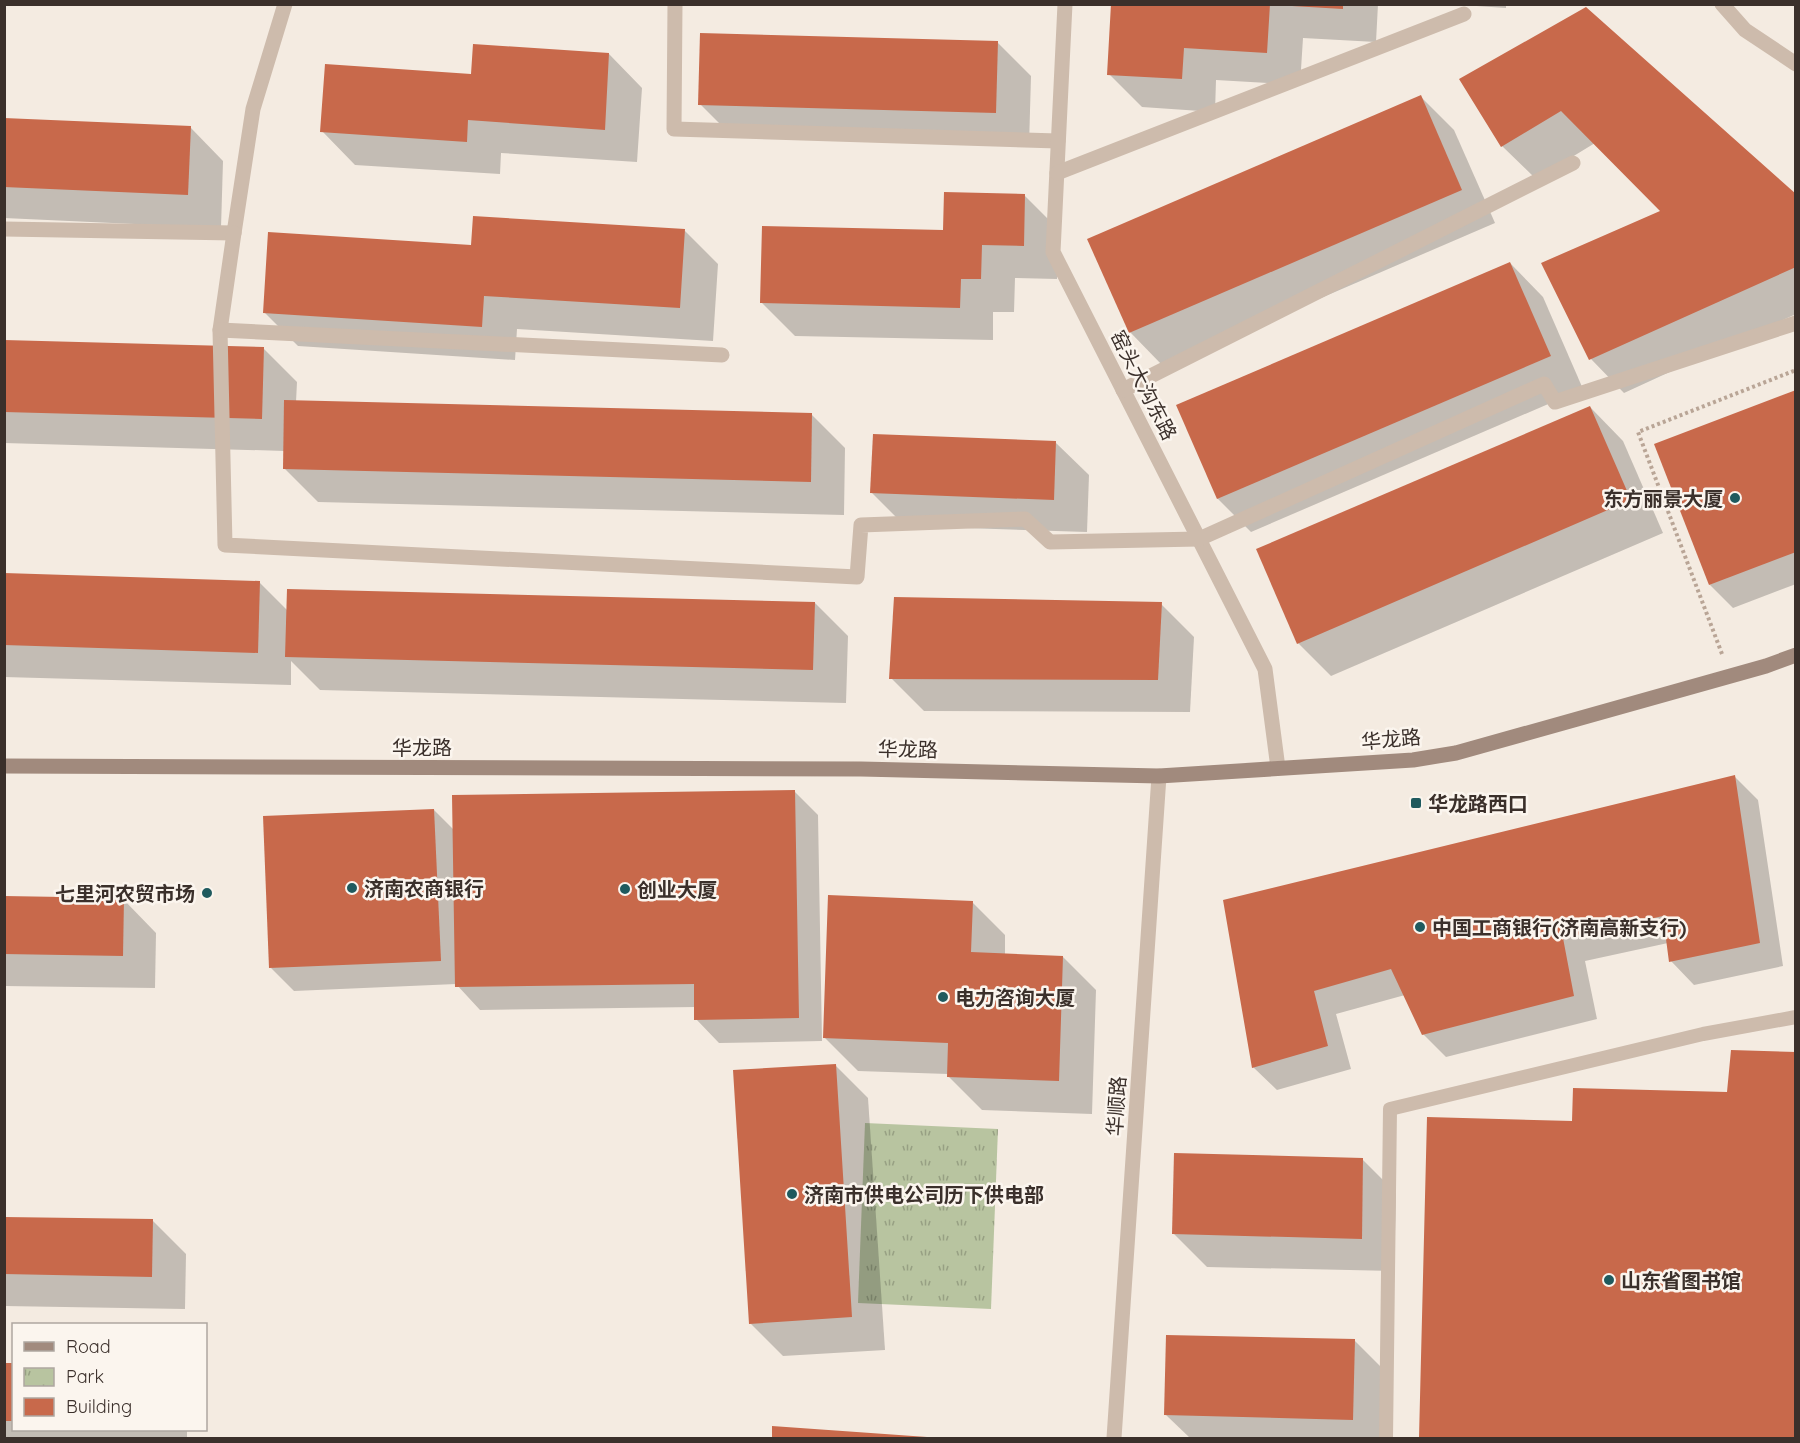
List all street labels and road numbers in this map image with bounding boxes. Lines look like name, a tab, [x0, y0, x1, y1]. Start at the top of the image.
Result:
street label: 窑头大沟东路	[1106, 326, 1182, 444]
street label: 华龙路	[1360, 724, 1422, 754]
street label: 华龙路	[392, 735, 452, 760]
street label: 华龙路	[878, 736, 938, 762]
street label: 华顺路	[1101, 1075, 1131, 1137]

